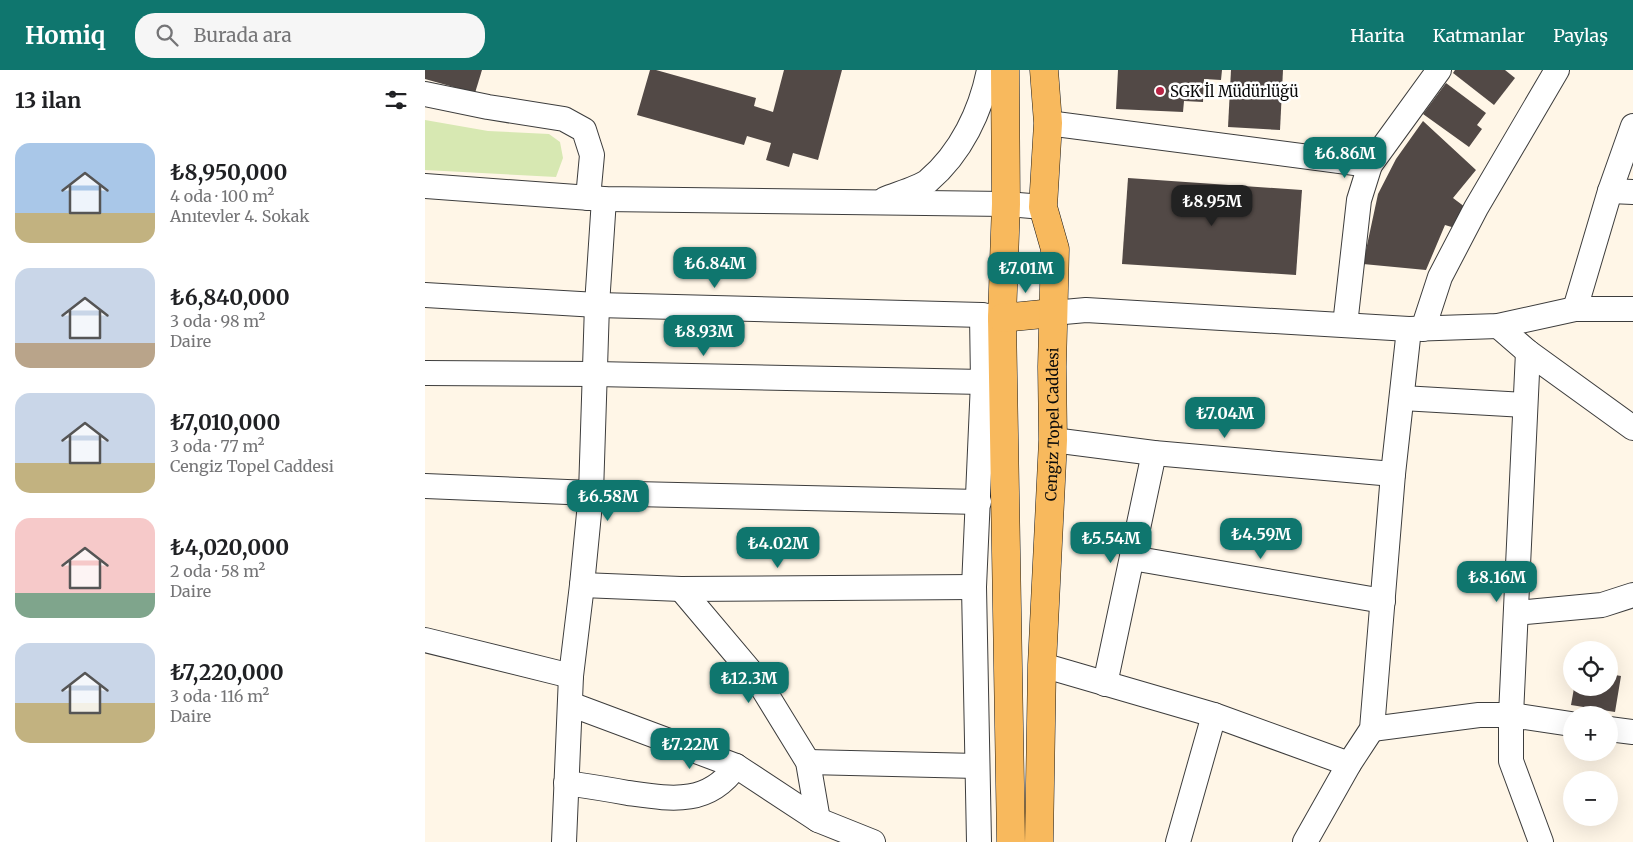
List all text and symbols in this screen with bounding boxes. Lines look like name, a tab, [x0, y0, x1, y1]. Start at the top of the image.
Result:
search box	[135, 13, 485, 58]
text: Homiq	[25, 20, 105, 51]
icon: search	[153, 21, 181, 49]
text: Burada ara	[193, 23, 292, 47]
text: Harita	[1350, 24, 1405, 47]
text: Katmanlar	[1433, 24, 1525, 47]
text: Paylaş	[1553, 24, 1608, 47]
place label: SGK İl Müdürlüğü	[1170, 82, 1299, 101]
marker: SGK İl Müdürlüğü	[1154, 85, 1166, 97]
icon: filters	[382, 86, 410, 114]
text: 13 ilan	[15, 87, 81, 114]
pin: ₺6.86M	[1304, 136, 1386, 179]
text: ₺6.86M	[1314, 143, 1376, 163]
text: ₺8,950,000	[170, 159, 287, 186]
icon: home	[55, 163, 115, 223]
pin: ₺8.95M	[1171, 184, 1253, 227]
text: 4 oda · 100 m²	[170, 186, 274, 206]
text: ₺8.95M	[1182, 191, 1242, 211]
text: Anıtevler 4. Sokak	[170, 206, 309, 226]
pin: ₺6.84M	[674, 246, 756, 289]
pin: ₺7.01M	[985, 252, 1067, 294]
text: ₺6.84M	[684, 253, 746, 273]
text: ₺7.01M	[998, 258, 1054, 278]
text: ₺6,840,000	[170, 284, 290, 311]
icon: home	[55, 288, 115, 348]
text: 3 oda · 98 m²	[170, 311, 265, 331]
pin: ₺8.93M	[663, 314, 745, 357]
text: ₺8.93M	[675, 321, 733, 341]
text: Daire	[170, 331, 211, 351]
street label: Cengiz Topel Caddesi	[1041, 347, 1063, 502]
pin: ₺7.04M	[1184, 396, 1266, 439]
text: ₺7.04M	[1196, 403, 1254, 423]
text: ₺7,010,000	[170, 409, 280, 436]
icon: home	[55, 413, 115, 473]
text: 3 oda · 77 m²	[170, 436, 264, 456]
text: Cengiz Topel Caddesi	[170, 456, 334, 476]
pin: ₺6.58M	[567, 480, 649, 522]
text: ₺6.58M	[578, 486, 638, 506]
pin: ₺4.59M	[1220, 518, 1302, 560]
pin: ₺5.54M	[1070, 522, 1152, 564]
text: ₺4.59M	[1231, 524, 1291, 544]
pin: ₺4.02M	[737, 526, 819, 569]
text: ₺5.54M	[1082, 528, 1140, 548]
text: ₺4.02M	[747, 533, 809, 553]
text: ₺4,020,000	[170, 534, 289, 561]
icon: home	[55, 538, 115, 598]
pin: ₺8.16M	[1456, 560, 1538, 603]
text: 2 oda · 58 m²	[170, 561, 265, 581]
text: ₺8.16M	[1468, 567, 1526, 587]
text: Daire	[170, 581, 211, 601]
map controls	[1563, 641, 1618, 826]
button: locate	[1563, 641, 1618, 696]
text: ₺7,220,000	[170, 659, 284, 686]
pin: ₺12.3M	[708, 662, 790, 704]
icon: home	[55, 663, 115, 723]
text: ₺12.3M	[721, 668, 777, 688]
text: 3 oda · 116 m²	[170, 686, 269, 706]
text: Daire	[170, 706, 211, 726]
button: +	[1563, 706, 1618, 761]
pin: ₺7.22M	[649, 728, 731, 770]
text: ₺7.22M	[662, 734, 718, 754]
button: −	[1563, 771, 1618, 826]

